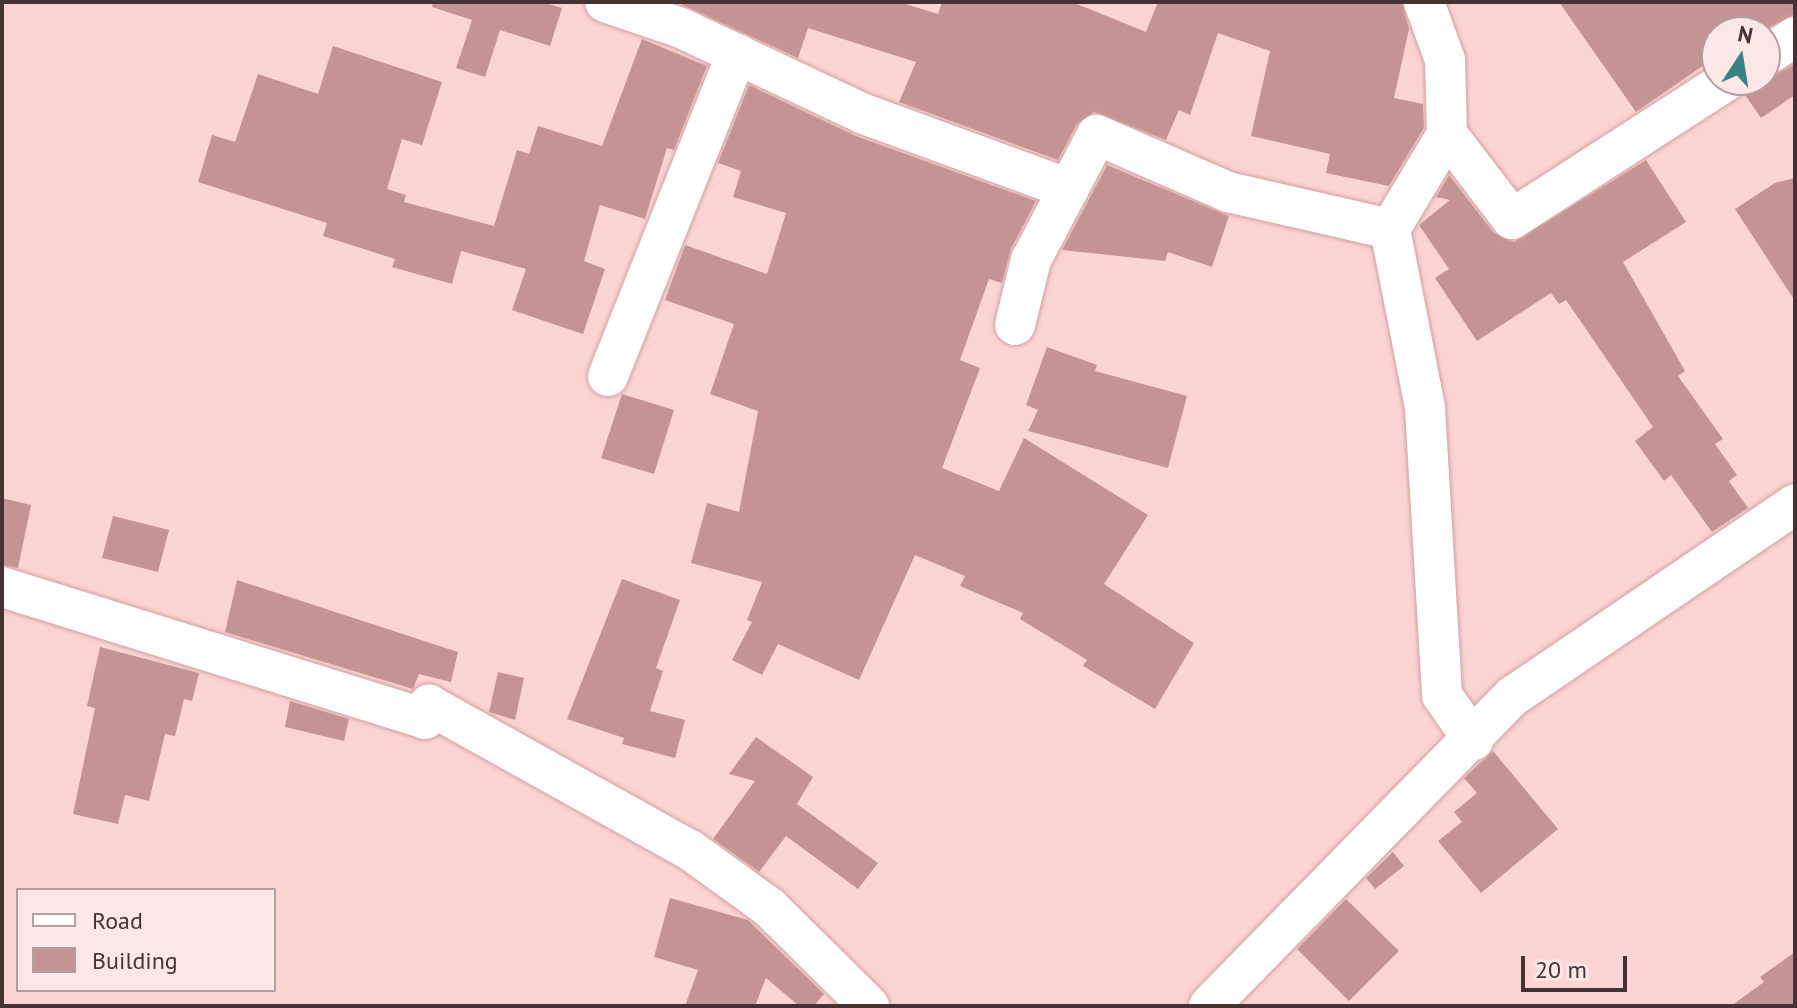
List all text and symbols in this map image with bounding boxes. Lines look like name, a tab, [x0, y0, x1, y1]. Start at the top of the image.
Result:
north arrow	[1701, 16, 1781, 96]
text: N	[1736, 19, 1756, 50]
legend	[16, 888, 276, 992]
text: Road	[92, 905, 143, 936]
scale bar	[1525, 940, 1631, 990]
text: Building	[92, 945, 178, 976]
text: 20 m	[1535, 954, 1587, 985]

